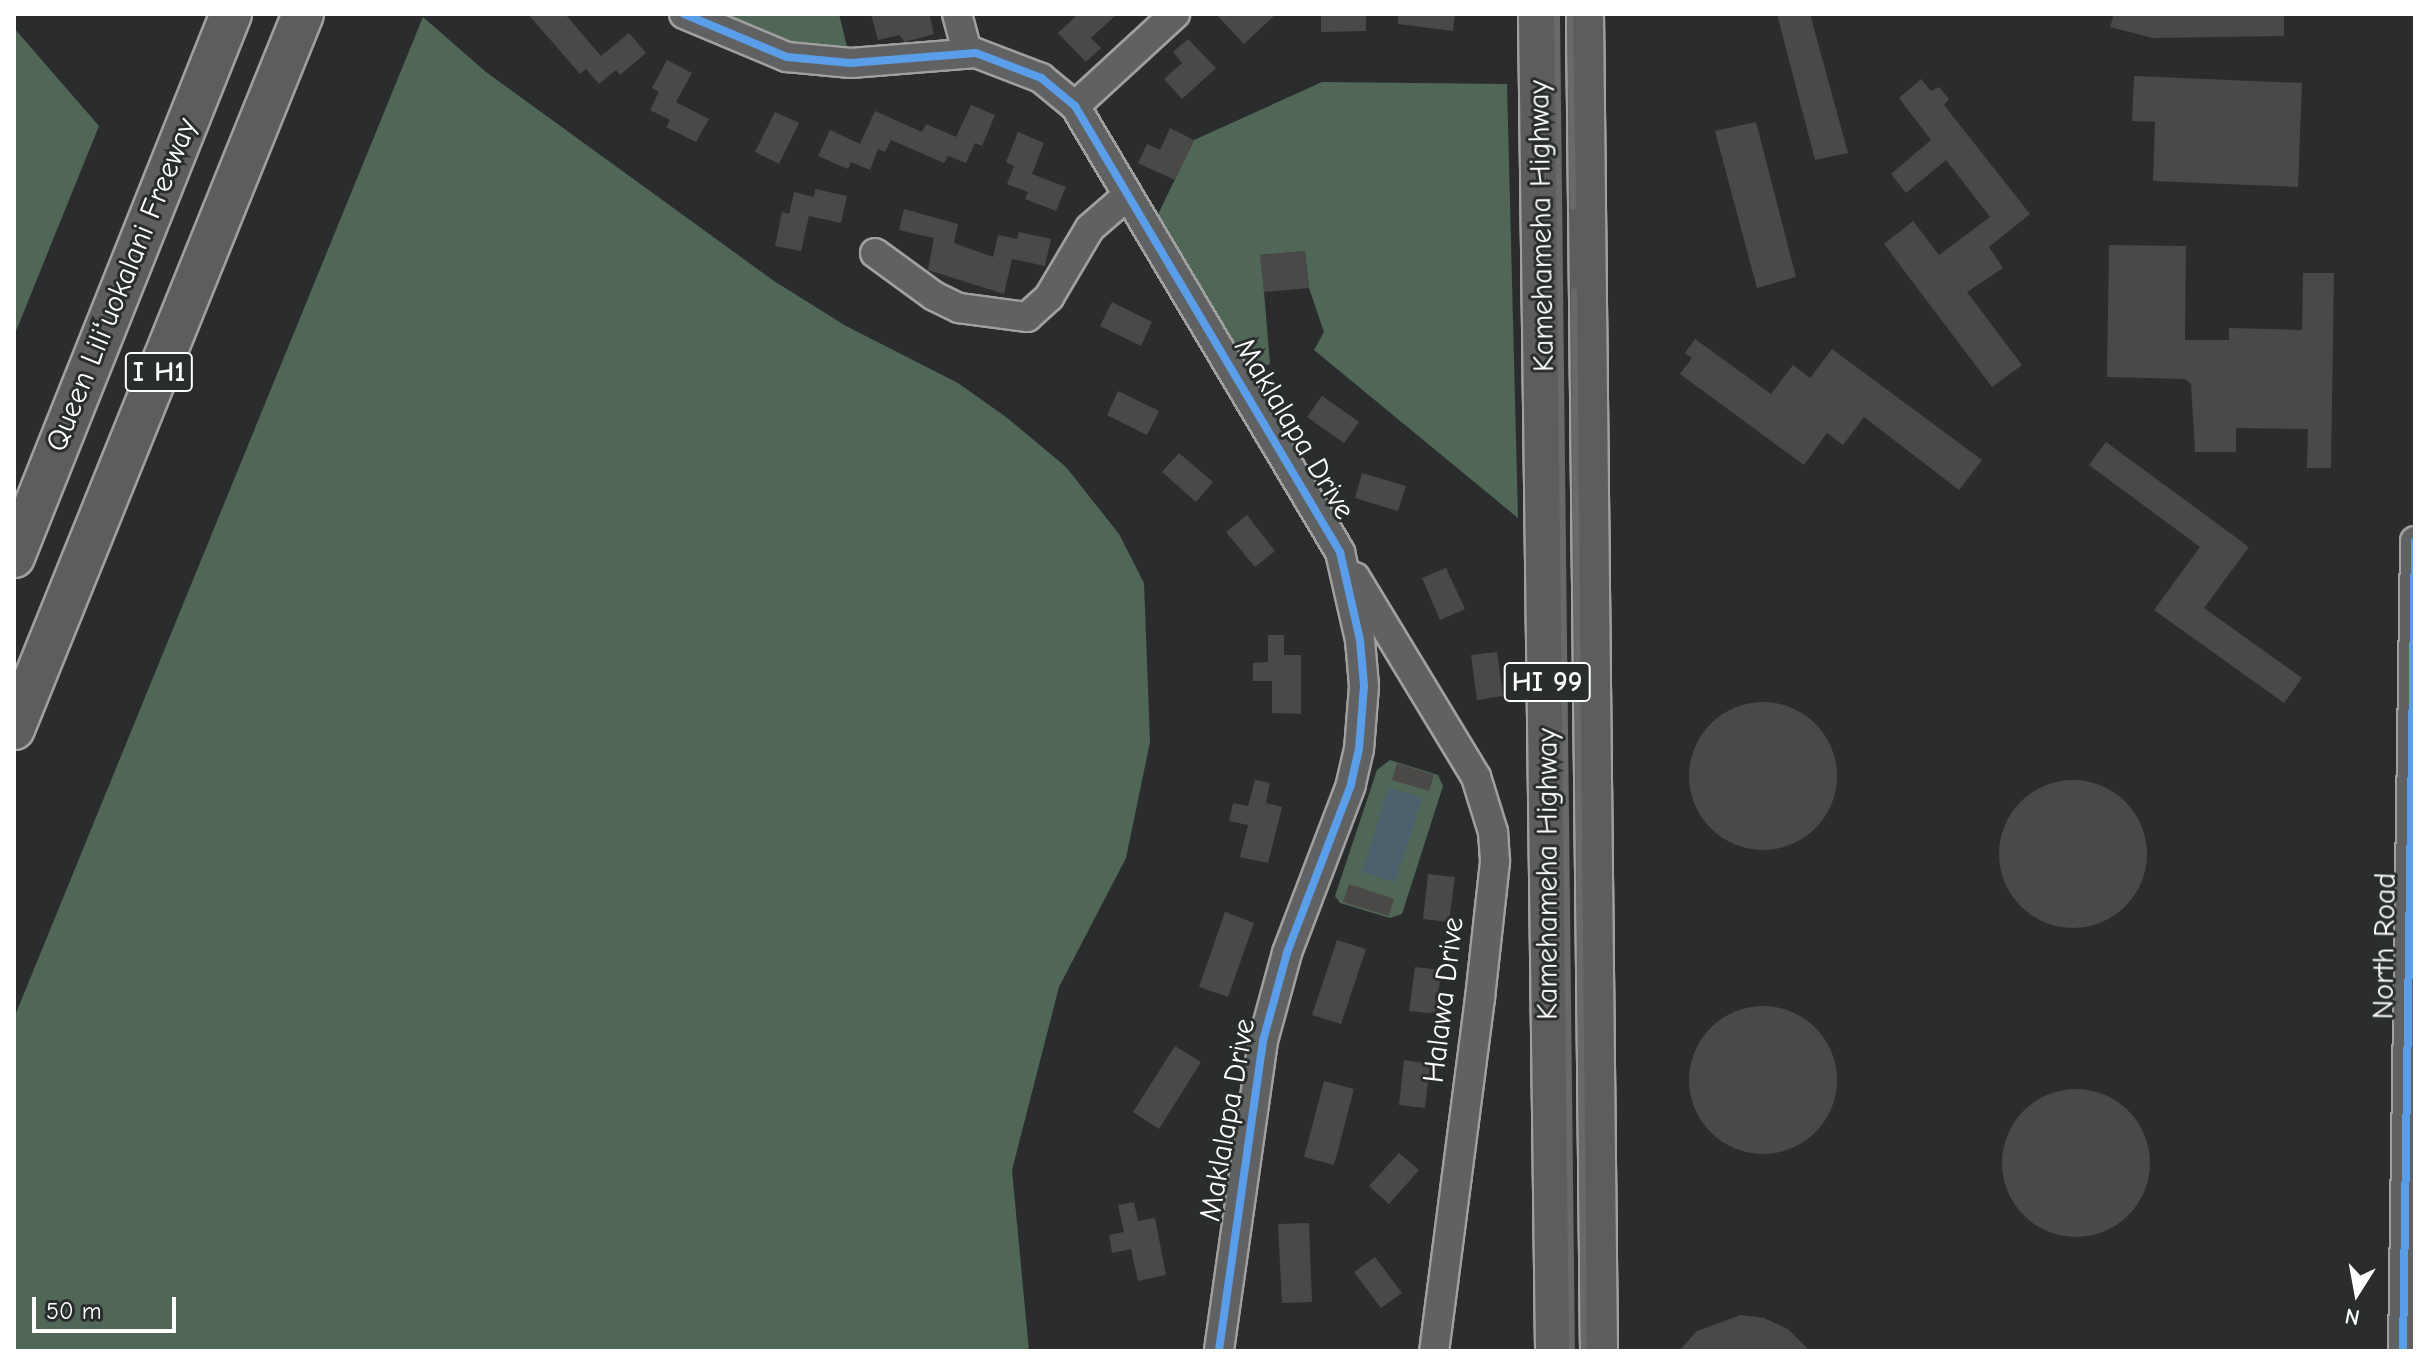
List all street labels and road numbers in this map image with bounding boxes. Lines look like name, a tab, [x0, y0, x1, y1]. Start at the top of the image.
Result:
street label: Kamehameha Highway	[1521, 80, 1563, 372]
street label: Queen Liliʻuokalani Freeway	[39, 113, 205, 457]
street label: Maklalapa Drive	[1226, 332, 1362, 526]
road number: I H1	[123, 348, 195, 396]
road number: HI 99	[1503, 658, 1591, 706]
street label: Kamehameha Highway	[1530, 728, 1566, 1020]
street label: North Road	[2366, 872, 2404, 1020]
street label: Halawa Drive	[1416, 915, 1472, 1085]
street label: Maklalapa Drive	[1192, 1016, 1264, 1224]

